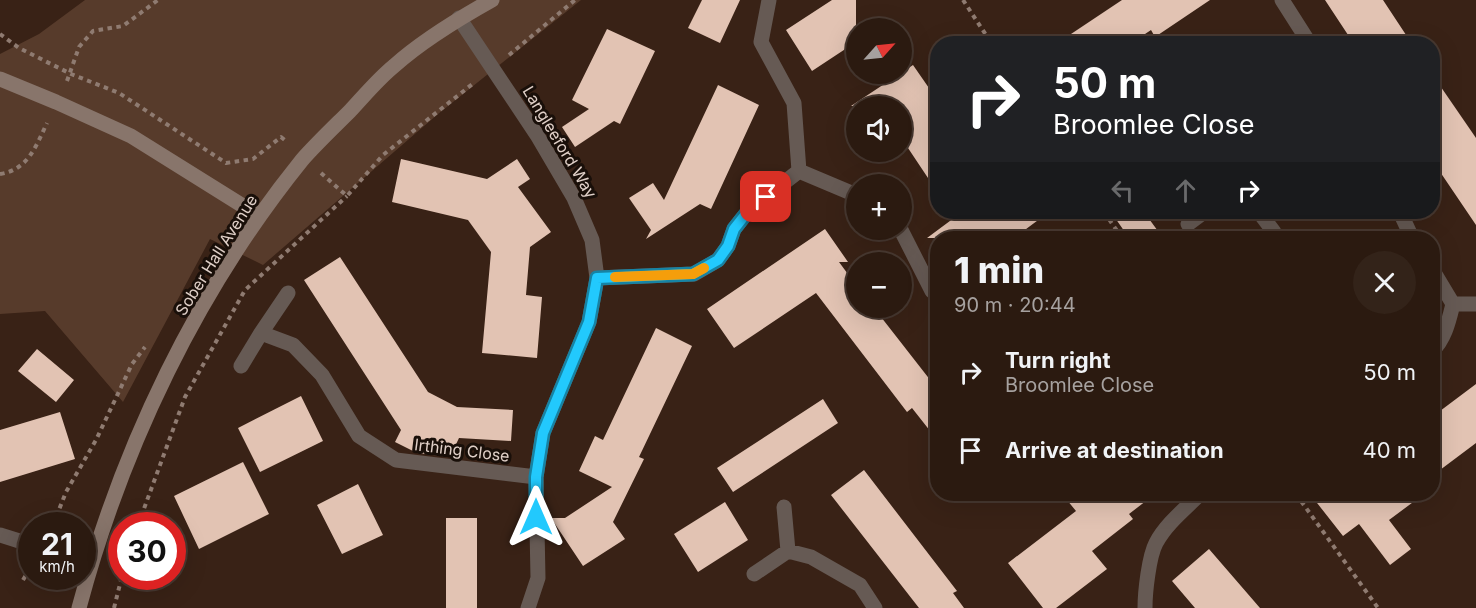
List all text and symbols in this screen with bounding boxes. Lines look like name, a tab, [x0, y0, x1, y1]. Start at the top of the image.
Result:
north arrow	[846, 18, 912, 84]
map controls	[846, 18, 912, 318]
text: 50 m	[1053, 57, 1156, 108]
icon: right	[954, 60, 1032, 138]
street label: Langleeford Way	[519, 82, 601, 202]
button: sound	[846, 96, 912, 162]
text: Broomlee Close	[1053, 108, 1254, 141]
pin	[740, 171, 791, 222]
button: +	[846, 174, 912, 240]
icon: left	[1106, 174, 1139, 207]
icon: ahead	[1169, 174, 1202, 207]
icon: right	[1232, 174, 1265, 207]
icon: arrive	[749, 180, 782, 213]
street label: Sober Hall Avenue	[171, 191, 261, 319]
text: 1 min	[954, 248, 1044, 292]
button: close	[1353, 251, 1416, 314]
button: −	[846, 252, 912, 318]
text: 90 m · 20:44	[954, 293, 1076, 317]
text: Turn right	[1005, 347, 1111, 373]
icon: right	[954, 356, 987, 389]
text: 50 m	[1363, 359, 1416, 385]
text: Broomlee Close	[1005, 373, 1154, 397]
street label: Irthing Close	[413, 434, 511, 466]
icon: arrive	[954, 434, 987, 467]
text: Arrive at destination	[1005, 437, 1224, 463]
text: 40 m	[1362, 437, 1416, 463]
position arrow	[504, 485, 568, 549]
speed limit sign: 30	[108, 512, 186, 590]
text: 21	[41, 526, 73, 562]
text: km/h	[39, 557, 75, 576]

